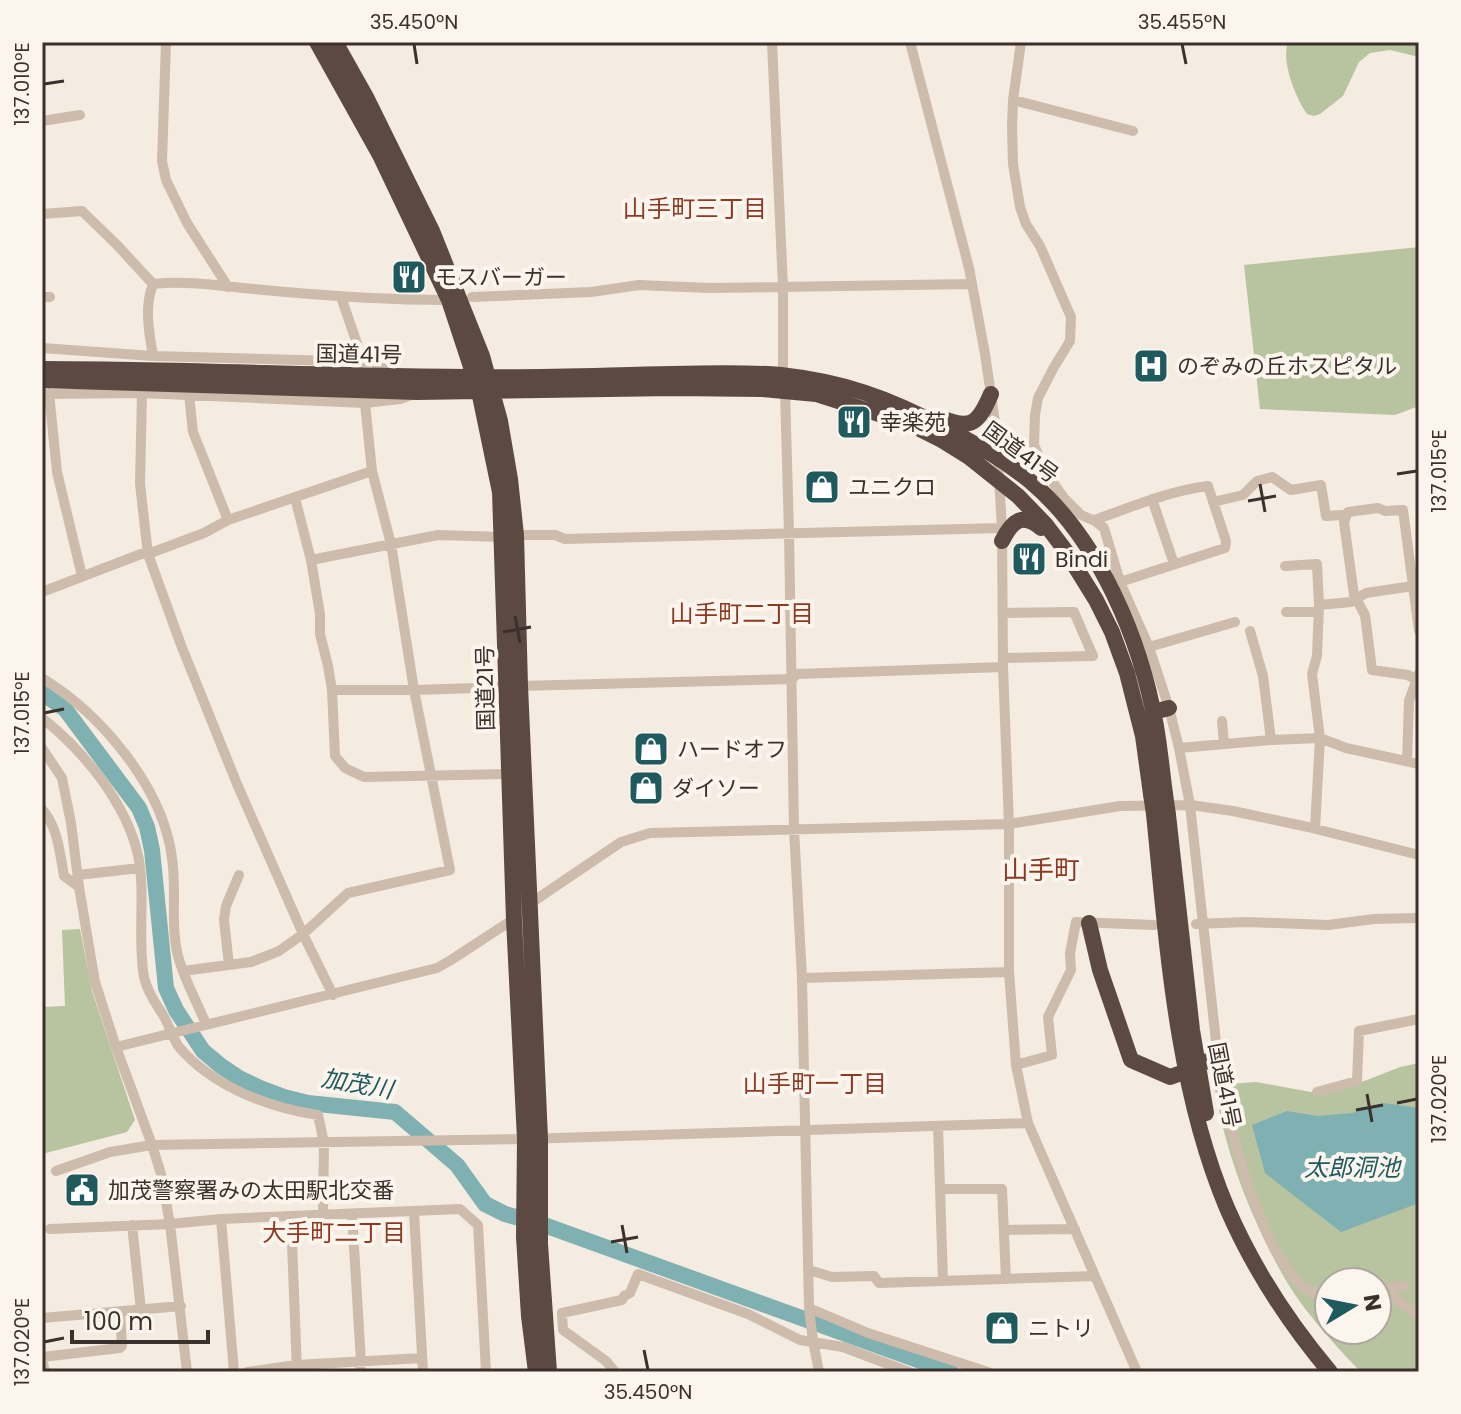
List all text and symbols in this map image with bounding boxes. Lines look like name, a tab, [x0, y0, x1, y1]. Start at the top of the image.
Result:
text: 35.450°N	[370, 8, 458, 36]
text: 35.455°N	[1138, 8, 1226, 36]
text: 137.010°E	[8, 42, 36, 126]
district label: 山手町三丁目	[623, 192, 767, 225]
restaurant icon: モスバーガー	[390, 258, 428, 296]
place label: モスバーガー	[435, 262, 567, 293]
street label: 国道41号	[315, 338, 403, 371]
hospital icon: のぞみの丘ホスピタル	[1132, 347, 1170, 385]
place label: のぞみの丘ホスピタル	[1177, 351, 1397, 382]
restaurant icon: 幸楽苑	[835, 403, 873, 441]
place label: 幸楽苑	[880, 407, 946, 438]
street label: 国道41号	[976, 414, 1065, 490]
text: 137.015°E	[1425, 429, 1453, 513]
shop icon: ユニクロ	[803, 468, 841, 506]
place label: ユニクロ	[848, 472, 936, 503]
restaurant icon: Bindi	[1010, 540, 1048, 578]
place label: Bindi	[1055, 544, 1108, 575]
district label: 山手町二丁目	[670, 597, 814, 630]
street label: 国道21号	[469, 645, 502, 731]
text: 137.015°E	[8, 671, 36, 755]
shop icon: ハードオフ	[632, 730, 670, 768]
place label: ハードオフ	[677, 734, 787, 765]
shop icon: ダイソー	[627, 769, 665, 807]
place label: ダイソー	[672, 773, 760, 804]
district label: 山手町	[1002, 852, 1080, 888]
street label: 国道41号	[1201, 1039, 1248, 1131]
text: 137.020°E	[1425, 1055, 1453, 1143]
water label: 加茂川	[319, 1061, 398, 1107]
district label: 山手町一丁目	[743, 1067, 887, 1100]
water label: 太郎洞池	[1304, 1151, 1402, 1184]
public building icon: 加茂警察署みの太田駅北交番	[63, 1171, 101, 1209]
place label: 加茂警察署みの太田駅北交番	[108, 1175, 394, 1206]
district label: 大手町二丁目	[262, 1216, 406, 1249]
north arrow	[1313, 1266, 1393, 1346]
text: N	[1356, 1292, 1389, 1313]
scale bar	[72, 1294, 208, 1344]
text: 137.020°E	[8, 1298, 36, 1386]
text: 100 m	[84, 1305, 153, 1338]
shop icon: ニトリ	[983, 1309, 1021, 1347]
place label: ニトリ	[1028, 1313, 1094, 1344]
text: 35.450°N	[604, 1378, 692, 1406]

